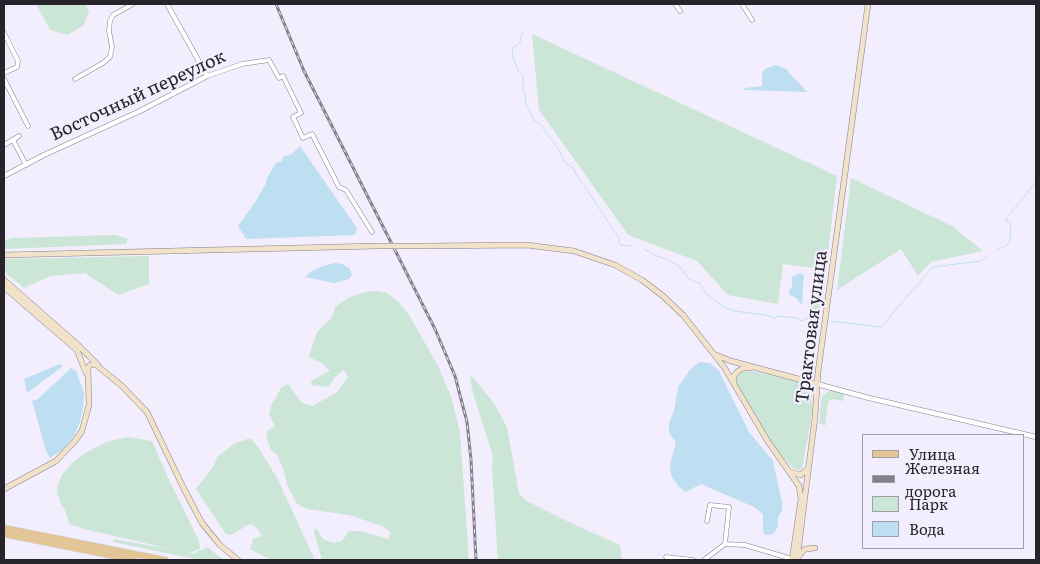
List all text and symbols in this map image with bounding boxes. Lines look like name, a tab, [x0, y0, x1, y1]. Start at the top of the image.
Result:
street label: Восточный переулок	[47, 46, 229, 146]
street label: Трактовая улица	[792, 249, 832, 405]
legend	[862, 434, 1025, 549]
text: Улица	[909, 442, 956, 465]
text: Железная дорога	[905, 456, 980, 502]
text: Парк	[909, 492, 948, 515]
text: Вода	[909, 517, 945, 540]

